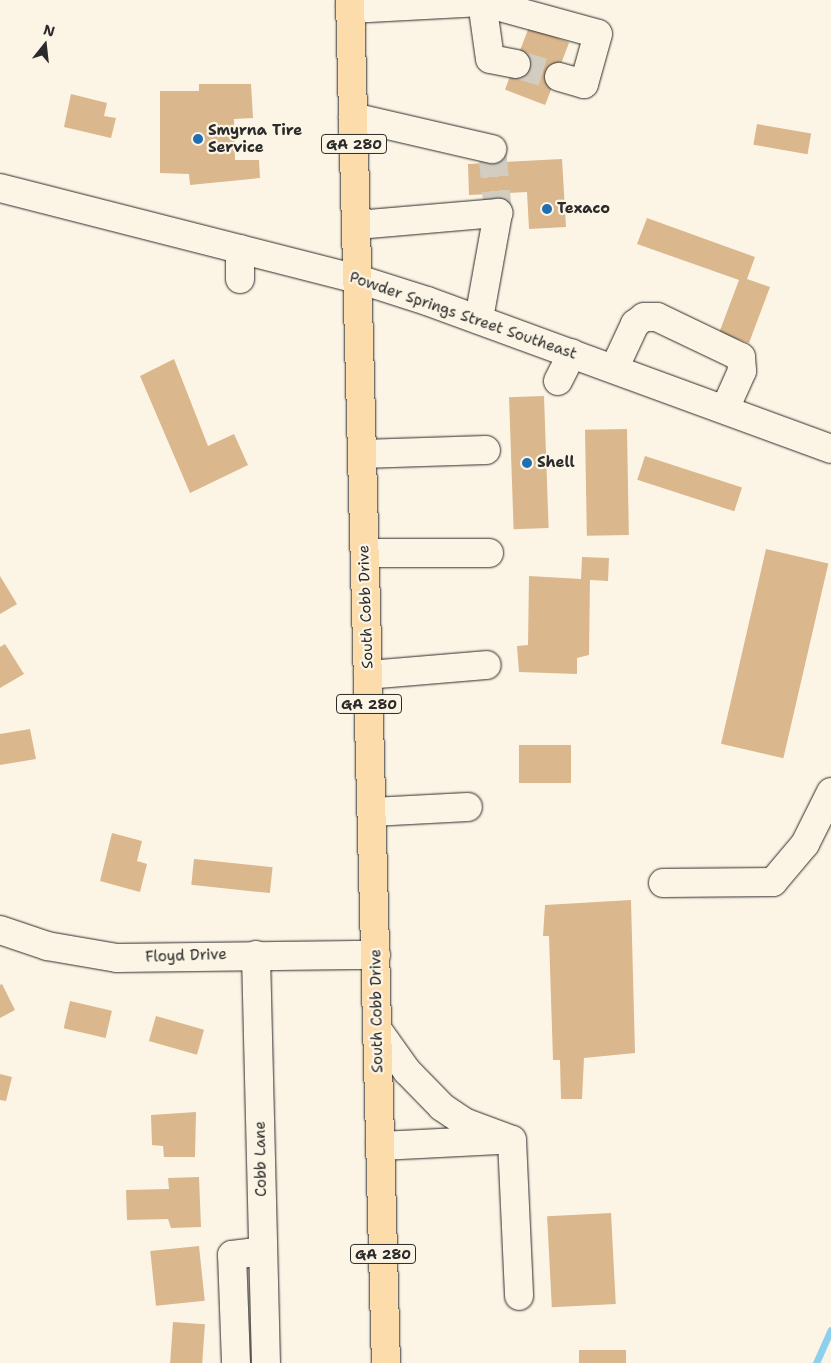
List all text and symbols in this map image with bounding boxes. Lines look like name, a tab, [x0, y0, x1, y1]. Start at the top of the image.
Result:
north arrow	[20, 20, 70, 70]
text: N	[41, 20, 57, 41]
place label: Smyrna Tire Service	[208, 121, 302, 156]
road number: GA 280	[320, 132, 388, 156]
marker: Smyrna Tire Service	[192, 133, 204, 145]
place label: Texaco	[557, 200, 610, 218]
marker: Texaco	[541, 203, 553, 215]
street label: Powder Springs Street Southeast	[347, 269, 579, 363]
place label: Shell	[537, 454, 575, 472]
marker: Shell	[521, 457, 533, 469]
street label: South Cobb Drive	[355, 545, 377, 669]
road number: GA 280	[335, 692, 403, 716]
street label: Floyd Drive	[145, 946, 227, 966]
street label: South Cobb Drive	[367, 949, 387, 1073]
street label: Cobb Lane	[251, 1121, 271, 1197]
road number: GA 280	[349, 1242, 417, 1266]

